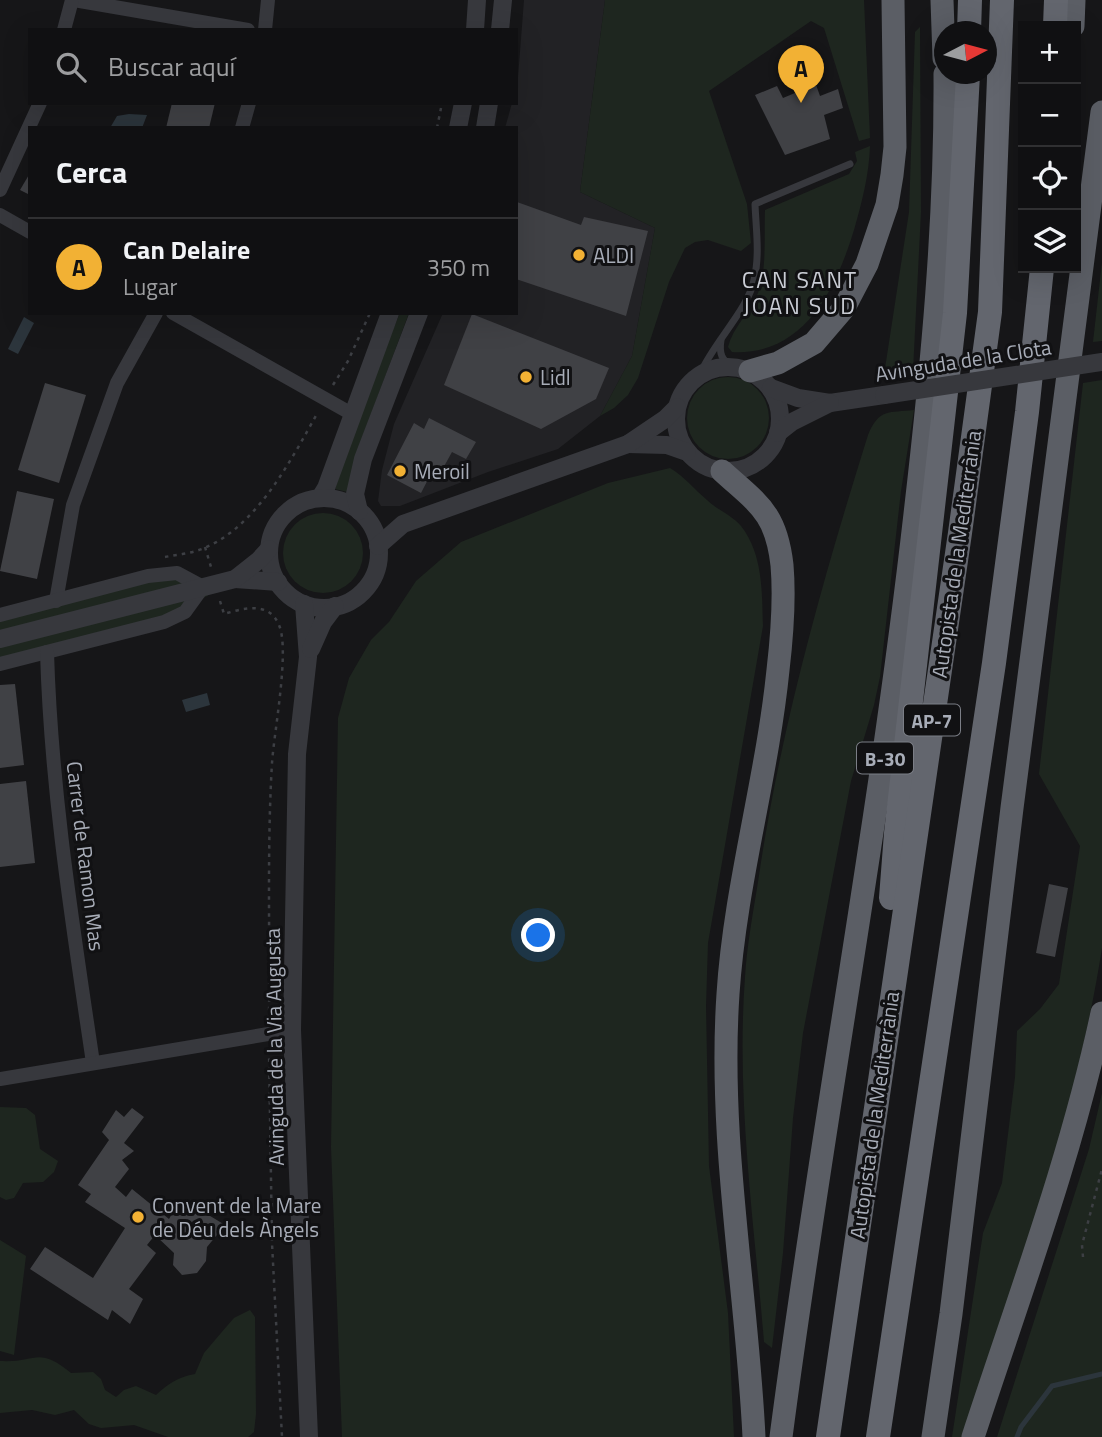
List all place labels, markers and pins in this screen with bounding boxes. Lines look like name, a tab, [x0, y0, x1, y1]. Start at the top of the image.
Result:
pin: A	[778, 45, 824, 103]
place label: ALDI	[593, 239, 634, 271]
marker: ALDI	[571, 247, 587, 263]
place label: Lidl	[540, 361, 571, 393]
marker: Lidl	[518, 369, 534, 385]
place label: Meroil	[414, 455, 470, 487]
marker: Meroil	[392, 463, 408, 479]
place label: Convent de la Mare de Déu dels Àngels	[152, 1189, 321, 1245]
marker: Convent de la Mare de Déu dels Àngels	[130, 1209, 146, 1225]

